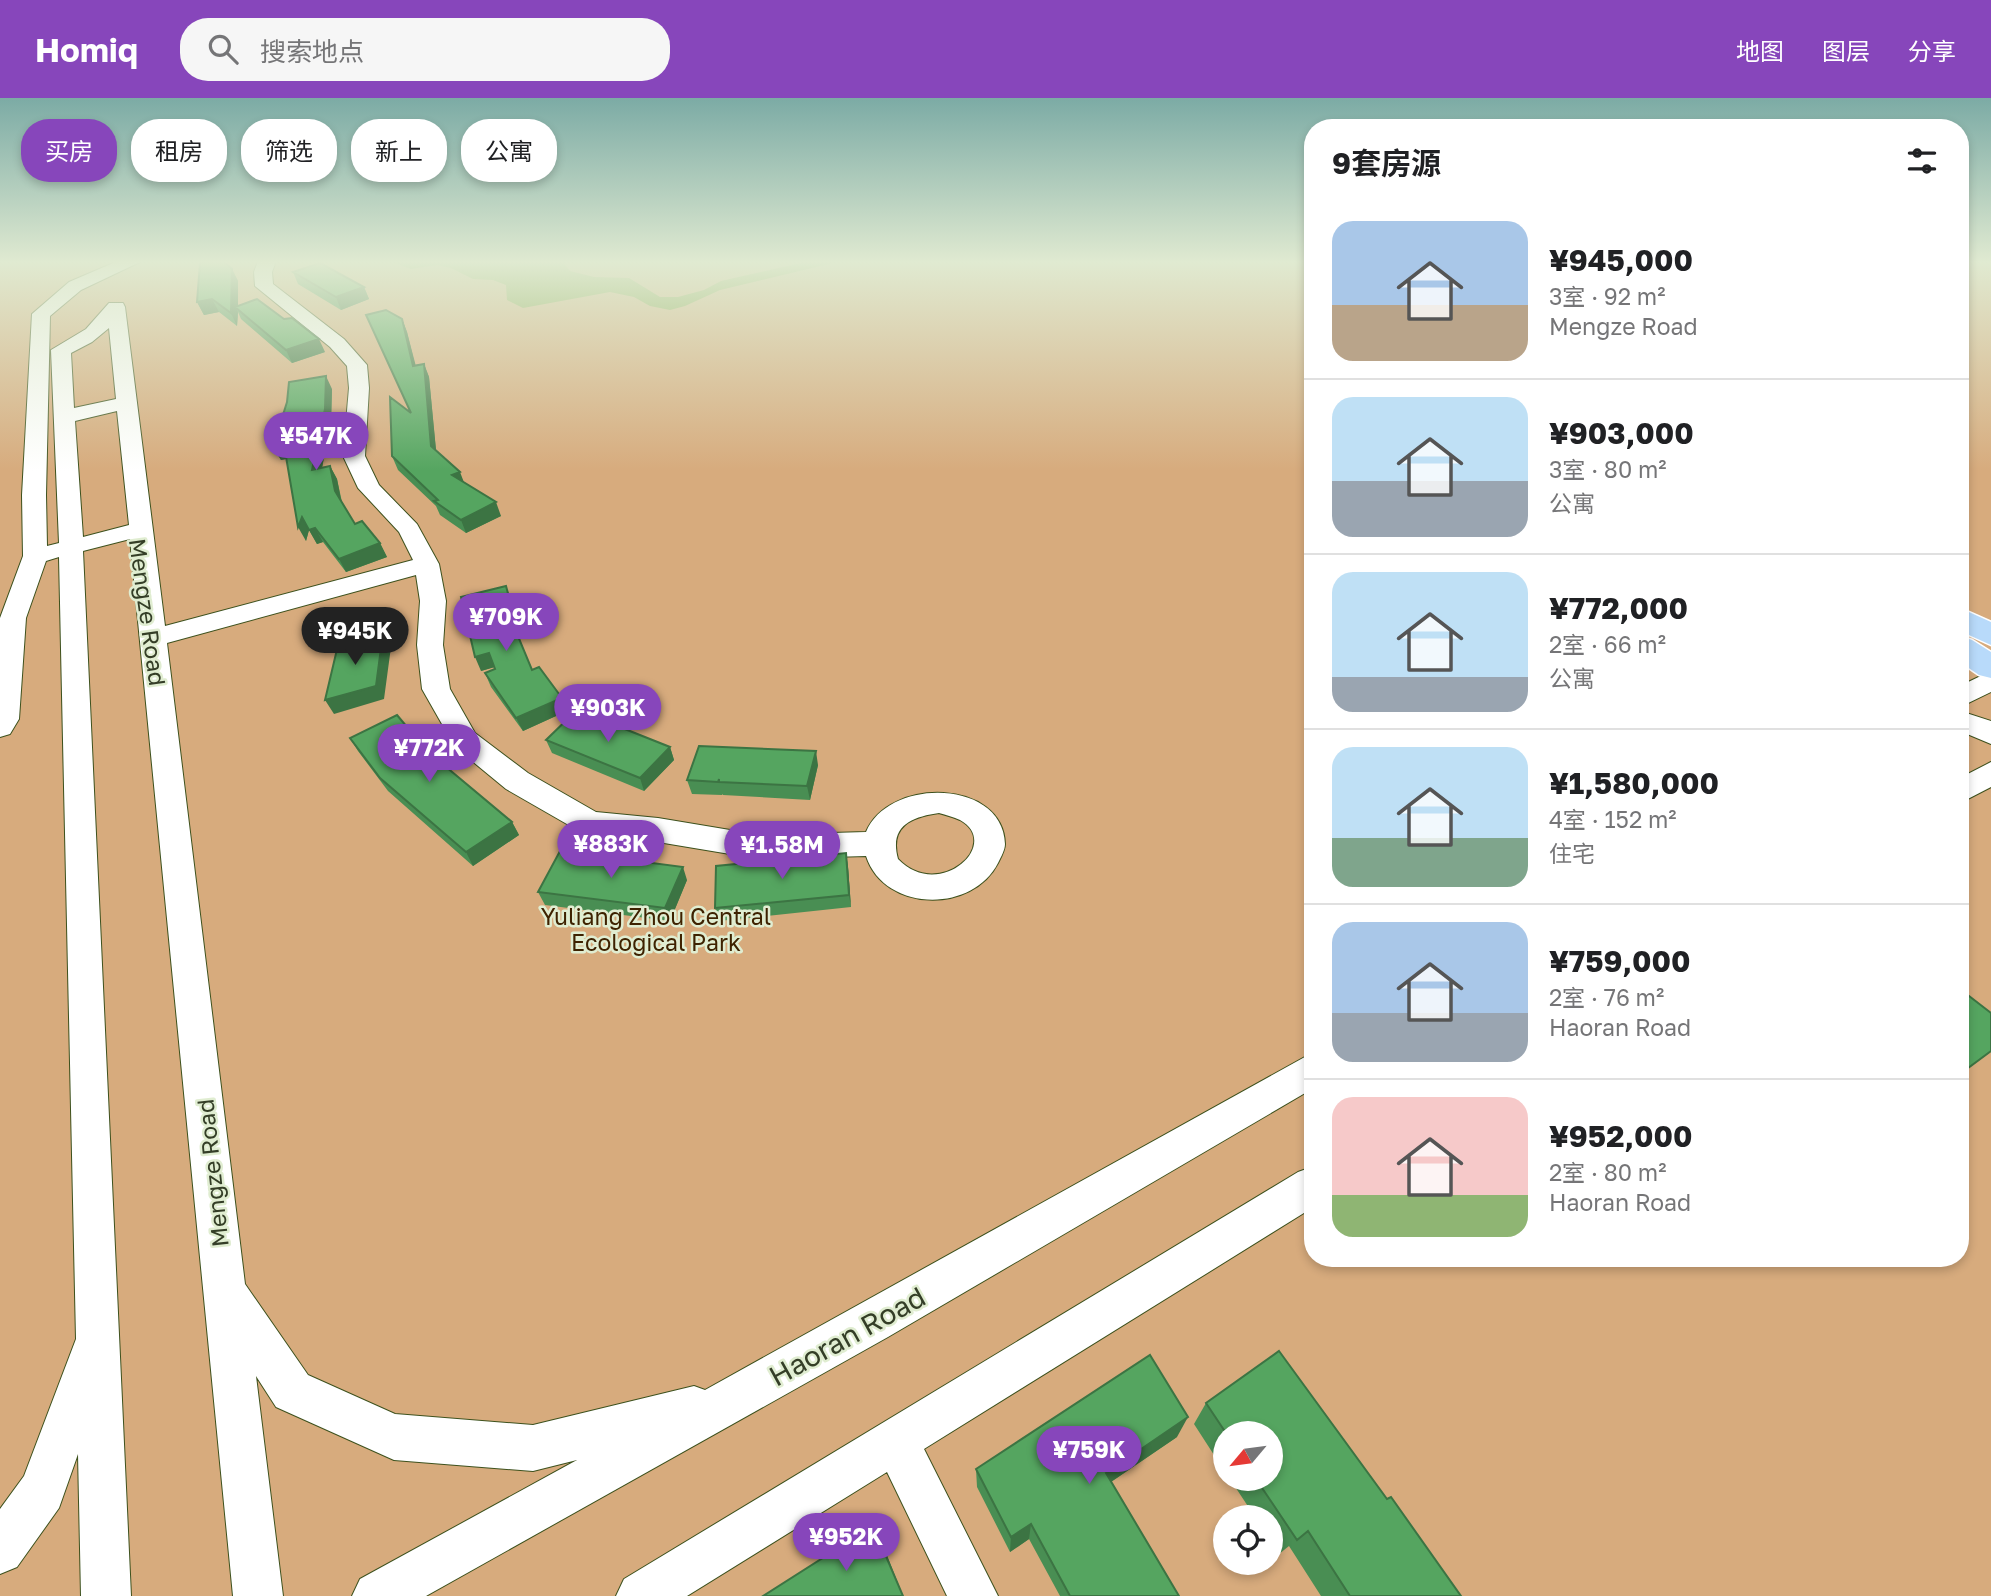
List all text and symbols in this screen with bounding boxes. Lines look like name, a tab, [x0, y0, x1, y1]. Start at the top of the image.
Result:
search box	[180, 18, 670, 81]
text: Homiq	[35, 30, 138, 69]
icon: search	[204, 30, 242, 68]
text: 搜索地点	[260, 36, 364, 67]
text: 地图	[1736, 36, 1784, 65]
text: 图层	[1822, 36, 1870, 65]
text: 分享	[1908, 36, 1956, 65]
chip: 买房	[21, 119, 117, 182]
chip: 租房	[131, 119, 227, 182]
chip: 筛选	[241, 119, 337, 182]
chip: 新上	[351, 119, 447, 182]
chip: 公寓	[461, 119, 557, 182]
icon: filters	[1903, 142, 1941, 180]
text: 9套房源	[1332, 145, 1441, 181]
text: ¥945,000	[1549, 242, 1693, 278]
icon: home	[1388, 249, 1472, 333]
text: 3室 · 92 m²	[1549, 282, 1666, 310]
text: Mengze Road	[1549, 312, 1698, 340]
pin: ¥547K	[267, 412, 365, 472]
text: ¥903,000	[1549, 415, 1694, 451]
text: ¥547K	[280, 421, 352, 449]
icon: home	[1388, 425, 1472, 509]
text: 3室 · 80 m²	[1549, 455, 1667, 483]
text: 公寓	[1549, 489, 1595, 517]
street label: Mengze Road	[124, 536, 172, 688]
text: ¥772,000	[1549, 590, 1688, 626]
pin: ¥709K	[457, 594, 555, 653]
icon: home	[1388, 600, 1472, 684]
text: ¥709K	[469, 602, 543, 630]
pin: ¥945K	[306, 608, 404, 667]
text: ¥945K	[318, 616, 392, 644]
text: 2室 · 66 m²	[1549, 630, 1666, 658]
text: 公寓	[1549, 664, 1595, 692]
pin: ¥903K	[559, 684, 657, 744]
text: ¥903K	[570, 693, 646, 721]
pin: ¥772K	[380, 724, 478, 784]
text: ¥772K	[394, 733, 464, 761]
text: ¥1,580,000	[1549, 765, 1719, 801]
icon: home	[1388, 775, 1472, 859]
text: 4室 · 152 m²	[1549, 805, 1677, 833]
pin: ¥883K	[562, 820, 660, 880]
pin: ¥1.58M	[725, 822, 839, 881]
text: ¥883K	[573, 829, 649, 857]
text: ¥1.58M	[740, 830, 824, 858]
text: 住宅	[1549, 839, 1595, 867]
park label: Yuliang Zhou Central Ecological Park	[541, 902, 771, 956]
text: ¥759,000	[1549, 943, 1691, 979]
icon: home	[1388, 950, 1472, 1034]
text: 2室 · 76 m²	[1549, 983, 1664, 1011]
text: Haoran Road	[1549, 1013, 1691, 1041]
street label: Mengze Road	[190, 1098, 234, 1248]
text: ¥952,000	[1549, 1118, 1693, 1154]
icon: home	[1388, 1125, 1472, 1209]
text: 2室 · 80 m²	[1549, 1158, 1666, 1186]
text: Haoran Road	[1549, 1188, 1691, 1216]
street label: Haoran Road	[763, 1280, 931, 1392]
north arrow	[1213, 1421, 1283, 1491]
map controls	[1213, 1421, 1283, 1575]
pin: ¥759K	[1040, 1426, 1138, 1486]
text: ¥759K	[1052, 1435, 1126, 1463]
button: locate	[1213, 1505, 1283, 1575]
pin: ¥952K	[797, 1514, 895, 1573]
text: ¥952K	[809, 1522, 883, 1550]

